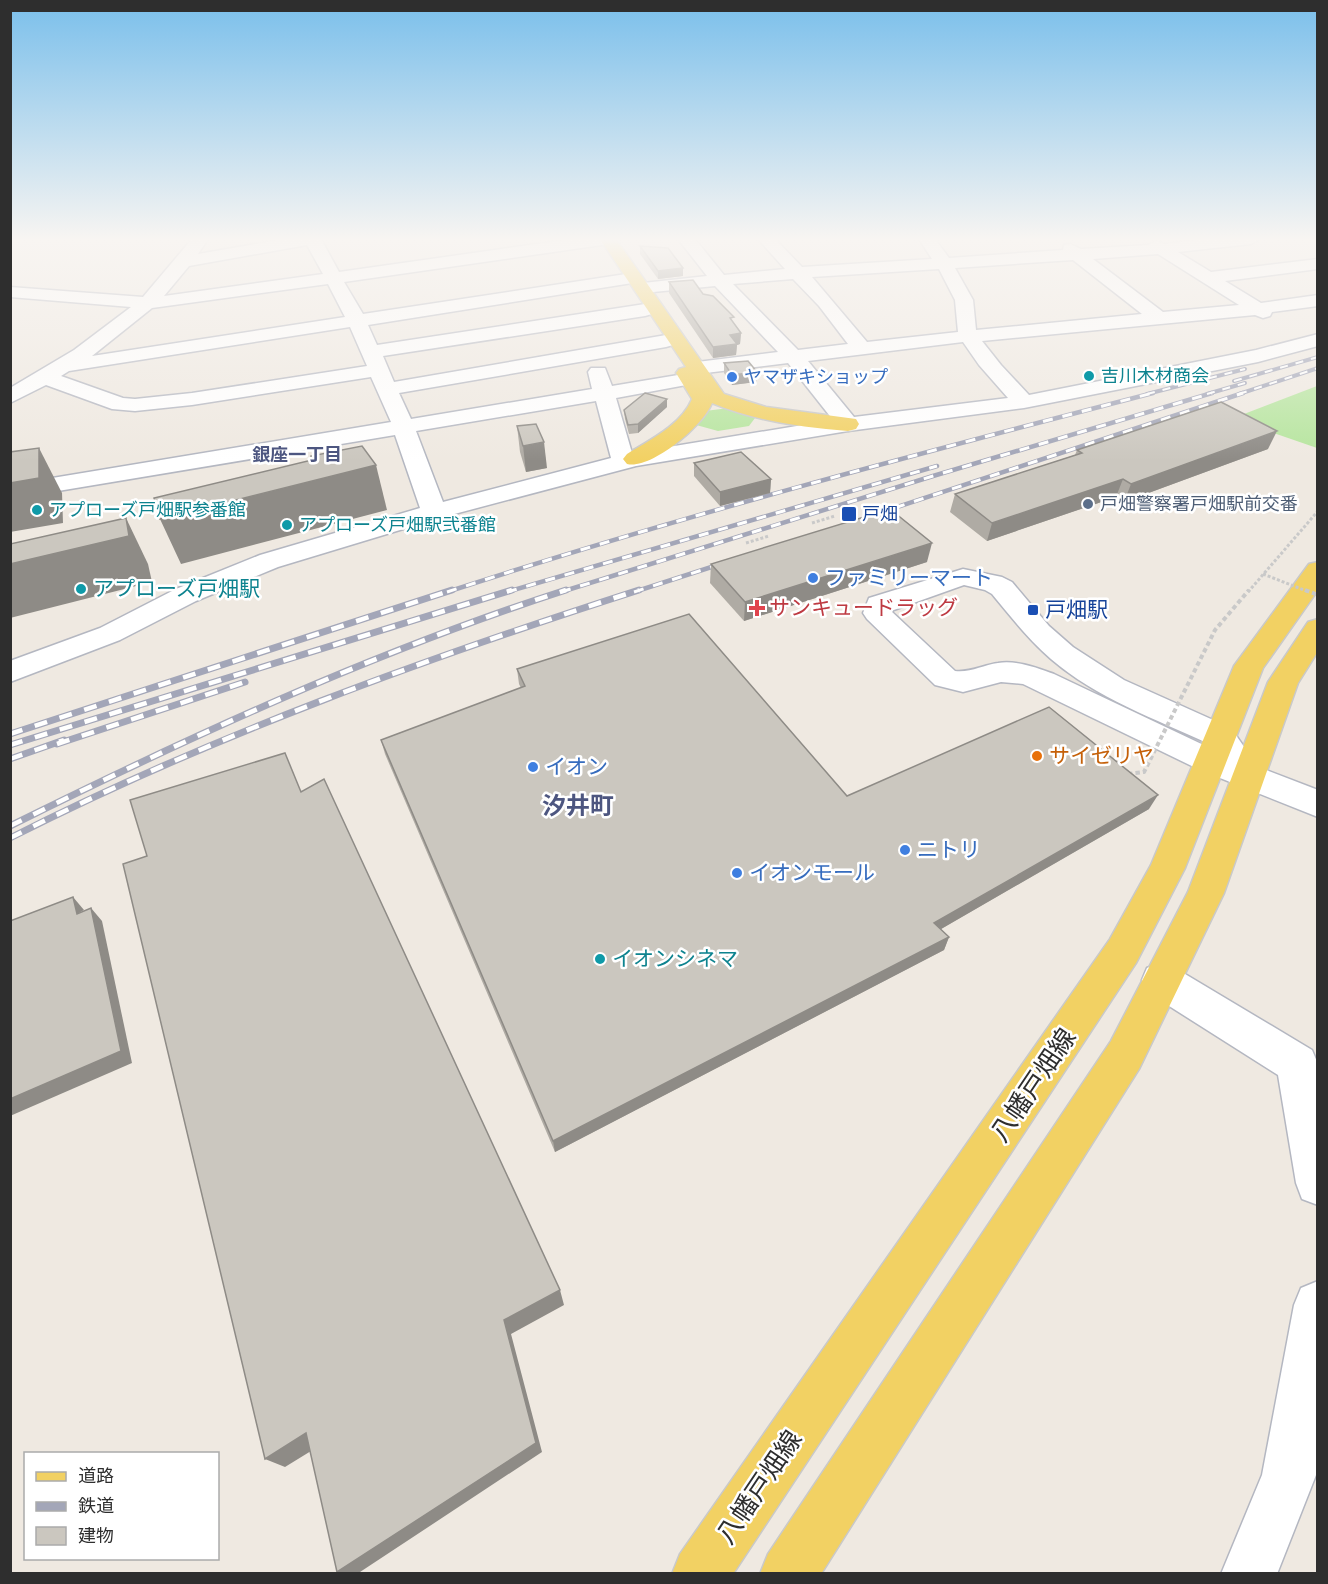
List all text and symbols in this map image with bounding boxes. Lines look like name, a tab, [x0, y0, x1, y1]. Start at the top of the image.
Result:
place label: 吉川木材商会	[1101, 365, 1209, 386]
place label: ヤマザキショップ	[744, 366, 888, 387]
marker: 吉川木材商会	[1082, 369, 1096, 383]
marker: ヤマザキショップ	[725, 370, 739, 384]
district label: 銀座一丁目	[252, 444, 342, 465]
place label: 戸畑警察署戸畑駅前交番	[1100, 493, 1298, 514]
marker: 戸畑警察署戸畑駅前交番	[1081, 497, 1095, 511]
place label: アプローズ戸畑駅参番館	[49, 499, 246, 520]
marker: アプローズ戸畑駅参番館	[30, 503, 44, 517]
place label: 戸畑	[862, 503, 898, 524]
marker: 戸畑	[840, 505, 858, 523]
place label: アプローズ戸畑駅弐番館	[299, 514, 496, 535]
marker: アプローズ戸畑駅弐番館	[280, 518, 294, 532]
place label: ファミリーマート	[825, 565, 993, 590]
marker: ファミリーマート	[806, 571, 820, 585]
place label: アプローズ戸畑駅	[93, 576, 260, 601]
marker: アプローズ戸畑駅	[74, 582, 88, 596]
place label: サンキュードラッグ	[769, 595, 958, 620]
place label: 戸畑駅	[1045, 597, 1108, 622]
marker: サンキュードラッグ	[750, 601, 764, 615]
marker: 戸畑駅	[1026, 603, 1040, 617]
place label: サイゼリヤ	[1049, 743, 1154, 768]
marker: サイゼリヤ	[1030, 749, 1044, 763]
place label: イオン	[545, 754, 608, 779]
marker: イオン	[526, 760, 540, 774]
district label: 汐井町	[542, 791, 614, 819]
place label: ニトリ	[917, 837, 980, 862]
marker: ニトリ	[898, 843, 912, 857]
place label: イオンモール	[749, 860, 875, 885]
marker: イオンモール	[730, 866, 744, 880]
place label: イオンシネマ	[612, 946, 738, 971]
marker: イオンシネマ	[593, 952, 607, 966]
street label: 八幡戸畑線	[983, 1022, 1082, 1147]
street label: 八幡戸畑線	[709, 1424, 808, 1549]
legend	[24, 1452, 219, 1560]
text: 道路	[78, 1465, 114, 1486]
text: 鉄道	[78, 1495, 114, 1516]
text: 建物	[78, 1525, 114, 1546]

